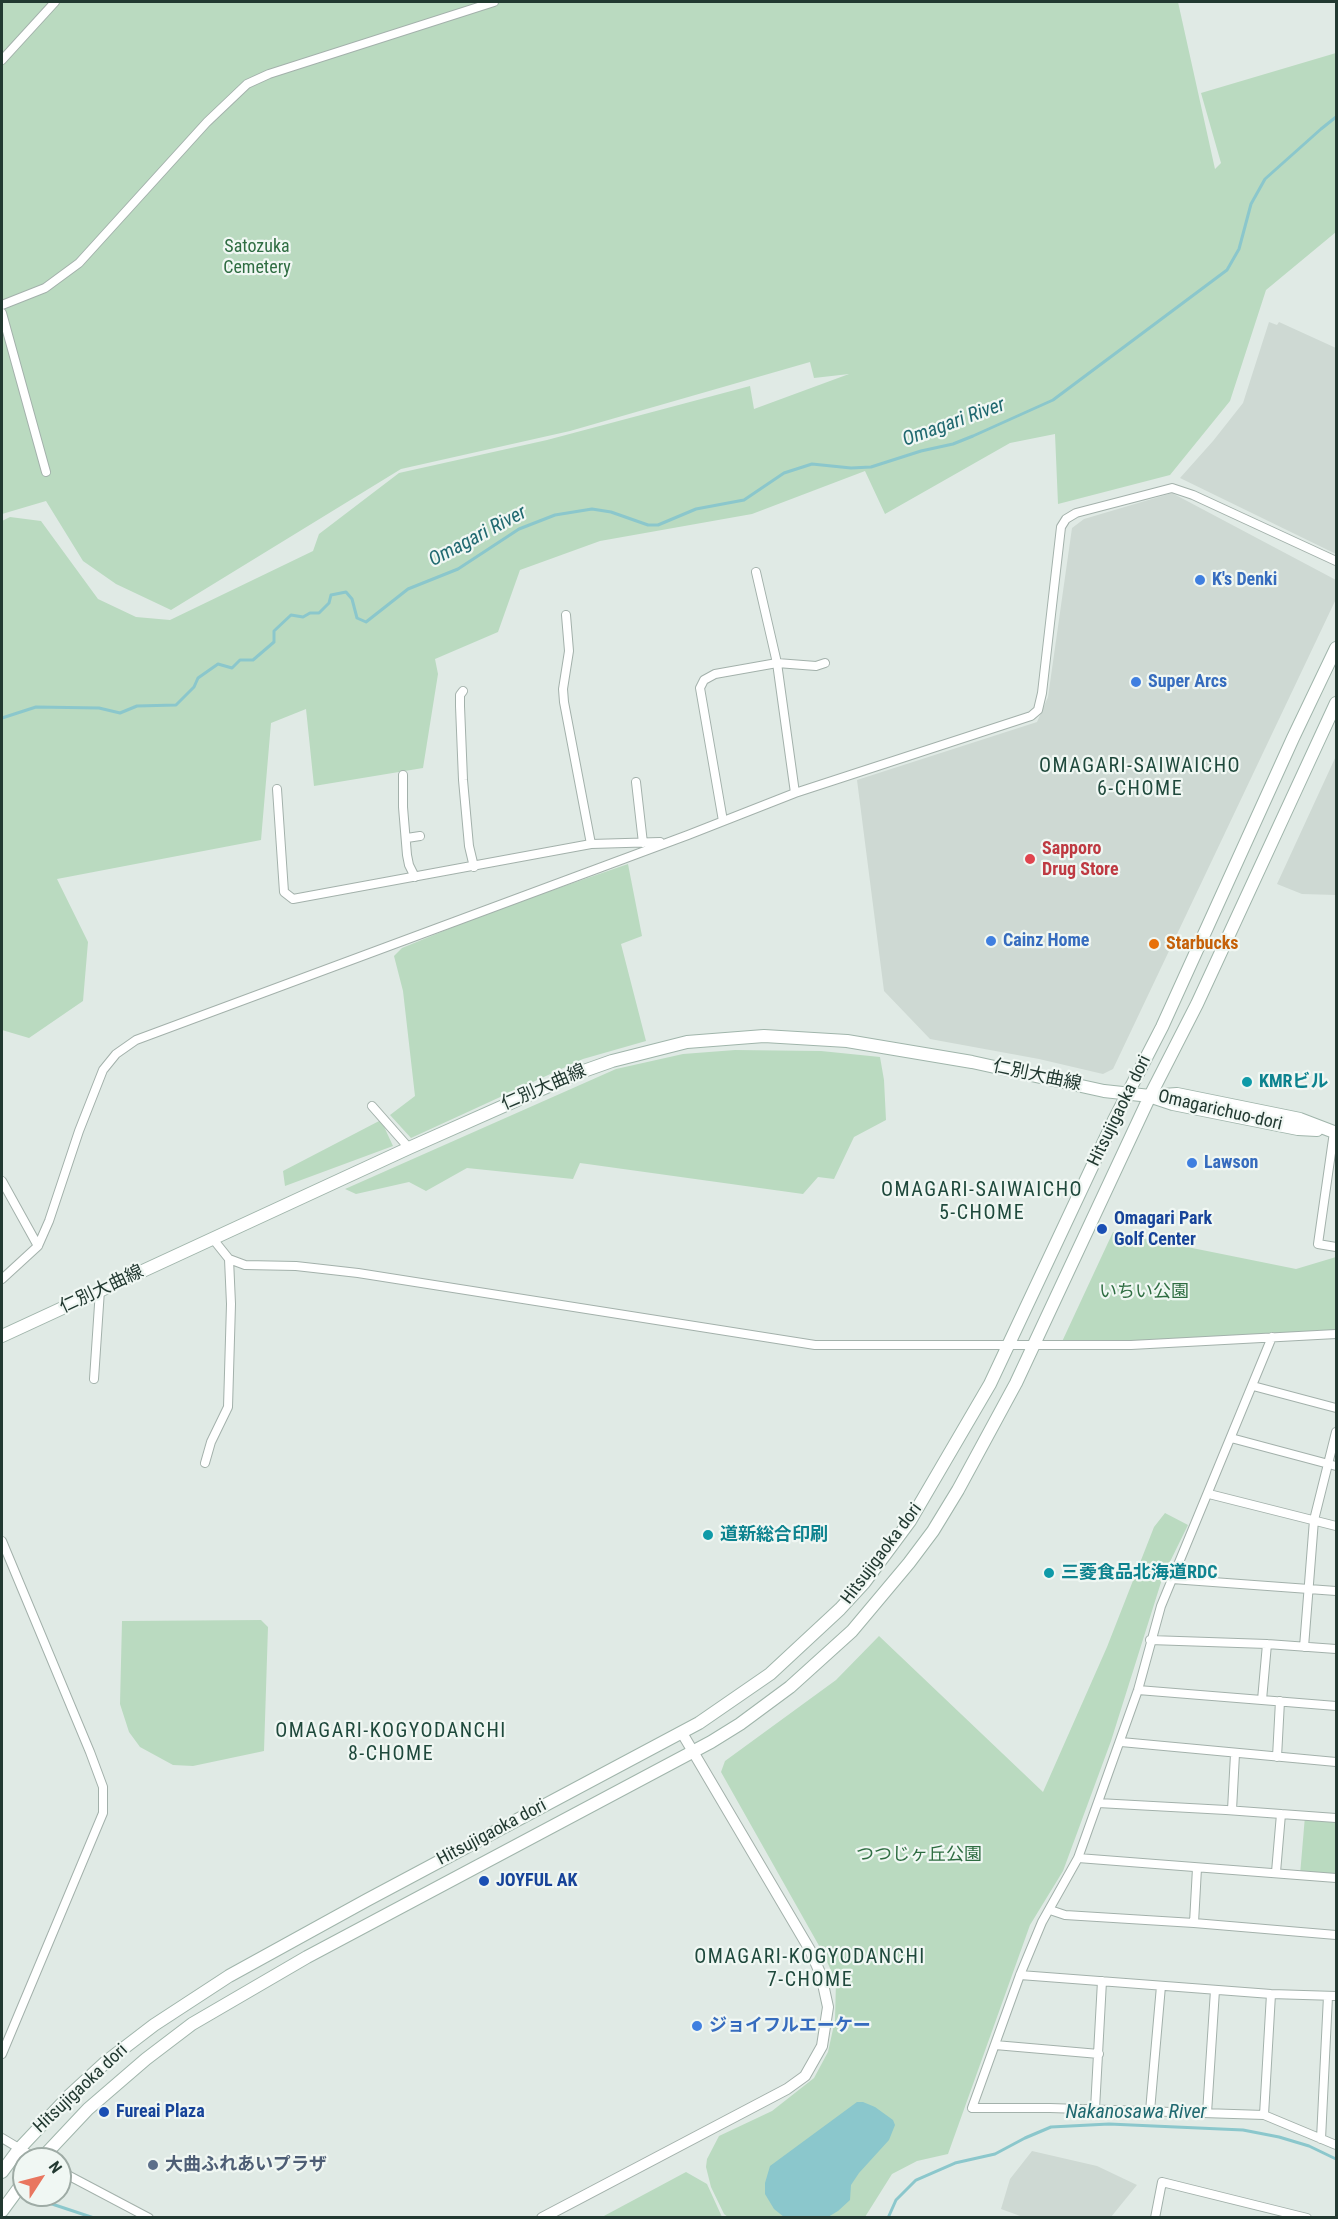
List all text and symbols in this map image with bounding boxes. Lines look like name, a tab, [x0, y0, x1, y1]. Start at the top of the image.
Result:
park label: Satozuka Cemetery	[223, 236, 291, 278]
water label: Omagari River	[899, 393, 1009, 453]
water label: Omagari River	[425, 501, 531, 573]
place label: K's Denki	[1212, 569, 1277, 591]
marker: K's Denki	[1193, 573, 1207, 587]
place label: Super Arcs	[1148, 671, 1227, 693]
marker: Super Arcs	[1129, 675, 1143, 689]
district label: OMAGARI-SAIWAICHO 6-CHOME	[1039, 755, 1241, 802]
place label: Sapporo Drug Store	[1042, 838, 1119, 880]
marker: Sapporo Drug Store	[1023, 852, 1037, 866]
place label: Cainz Home	[1003, 930, 1089, 952]
place label: Starbucks	[1166, 933, 1238, 955]
marker: Cainz Home	[984, 934, 998, 948]
marker: Starbucks	[1147, 937, 1161, 951]
street label: Hitsujigaoka dori	[1084, 1052, 1156, 1170]
street label: 仁別大曲線	[991, 1056, 1083, 1096]
street label: 仁別大曲線	[498, 1060, 590, 1116]
place label: KMRビル	[1259, 1071, 1329, 1093]
marker: KMRビル	[1240, 1075, 1254, 1089]
street label: Omagarichuo-dori	[1156, 1086, 1284, 1136]
place label: Lawson	[1204, 1152, 1258, 1174]
marker: Lawson	[1185, 1156, 1199, 1170]
district label: OMAGARI-SAIWAICHO 5-CHOME	[881, 1179, 1083, 1226]
place label: Omagari Park Golf Center	[1114, 1208, 1212, 1250]
marker: Omagari Park Golf Center	[1095, 1222, 1109, 1236]
street label: 仁別大曲線	[57, 1261, 147, 1319]
park label: いちい公園	[1099, 1281, 1189, 1303]
street label: Hitsujigaoka dori	[837, 1499, 927, 1609]
place label: 道新総合印刷	[720, 1524, 828, 1546]
marker: 道新総合印刷	[701, 1528, 715, 1542]
place label: 三菱食品北海道RDC	[1061, 1562, 1217, 1584]
marker: 三菱食品北海道RDC	[1042, 1566, 1056, 1580]
district label: OMAGARI-KOGYODANCHI 8-CHOME	[275, 1720, 507, 1767]
street label: Hitsujigaoka dori	[434, 1795, 550, 1871]
park label: つつじヶ丘公園	[856, 1844, 982, 1866]
place label: JOYFUL AK	[496, 1870, 577, 1892]
marker: JOYFUL AK	[477, 1874, 491, 1888]
district label: OMAGARI-KOGYODANCHI 7-CHOME	[694, 1946, 926, 1993]
place label: ジョイフルエーケー	[709, 2015, 871, 2037]
marker: ジョイフルエーケー	[690, 2019, 704, 2033]
street label: Hitsujigaoka dori	[30, 2040, 132, 2138]
place label: Fureai Plaza	[116, 2101, 205, 2123]
water label: Nakanosawa River	[1065, 2101, 1207, 2125]
marker: Fureai Plaza	[97, 2105, 111, 2119]
north arrow	[12, 2147, 72, 2207]
place label: 大曲ふれあいプラザ	[165, 2154, 327, 2176]
text: N	[45, 2158, 66, 2177]
marker: 大曲ふれあいプラザ	[146, 2158, 160, 2172]

